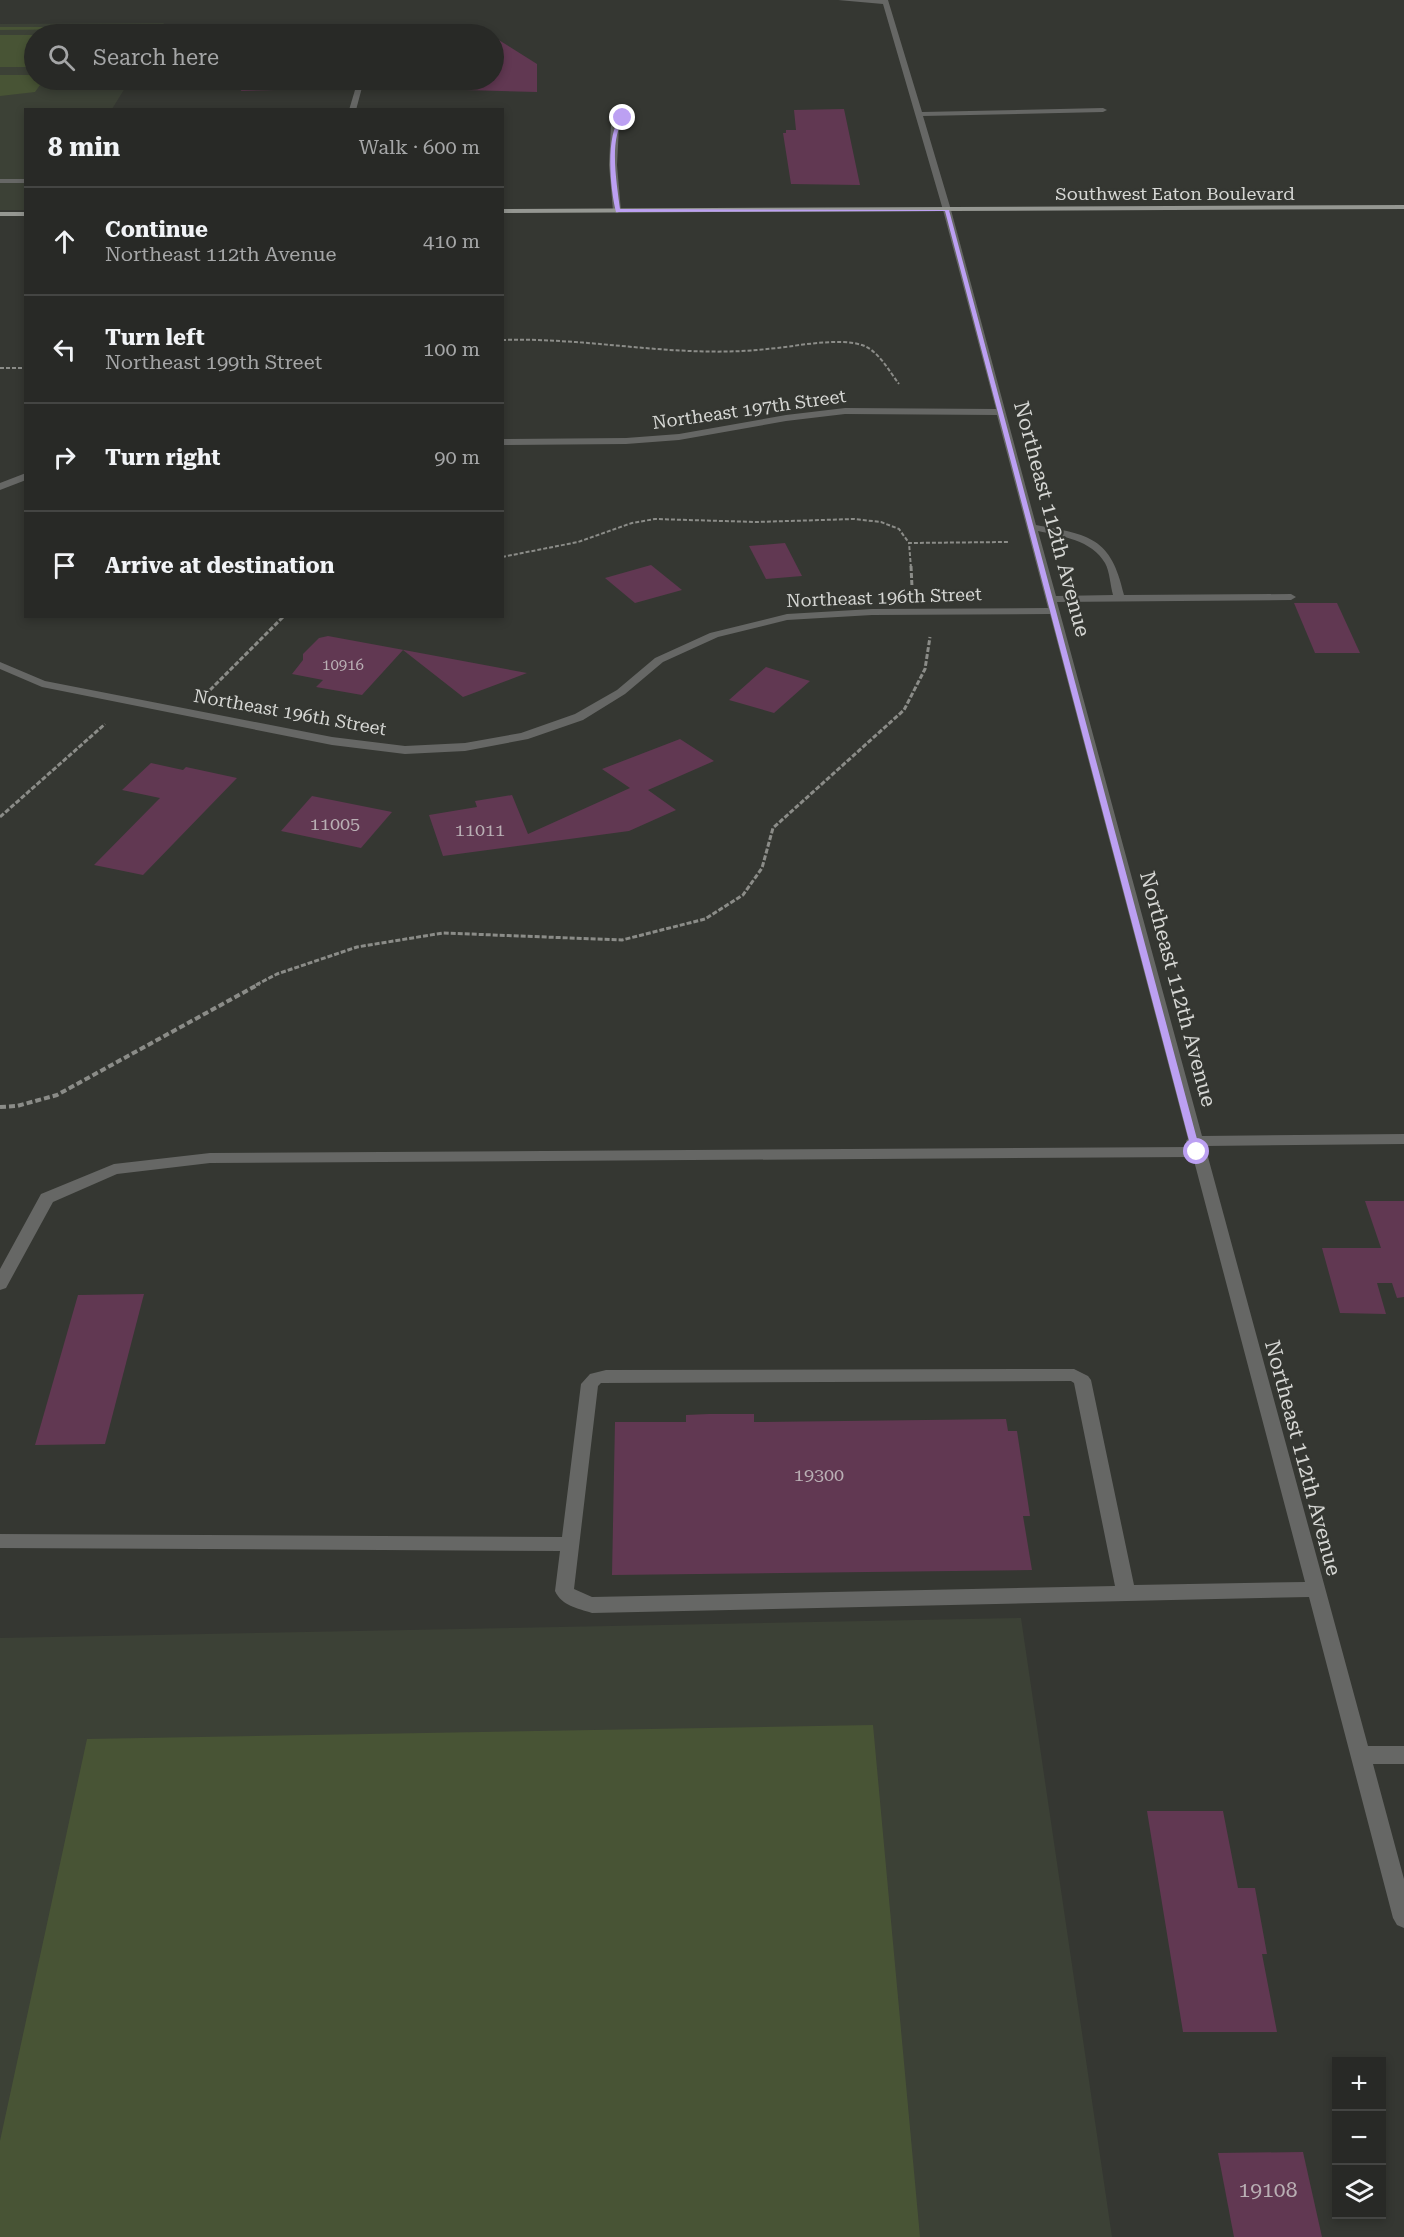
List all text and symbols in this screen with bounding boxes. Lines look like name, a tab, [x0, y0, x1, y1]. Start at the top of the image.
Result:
search box	[24, 24, 504, 90]
icon: search	[45, 41, 78, 74]
text: Search here	[93, 45, 219, 70]
route end	[609, 104, 635, 130]
text: 8 min	[48, 132, 120, 162]
text: Walk · 600 m	[359, 135, 480, 159]
street label: Southwest Eaton Boulevard	[1055, 183, 1295, 204]
text: Continue	[105, 217, 208, 242]
icon: ahead	[48, 225, 81, 258]
text: 410 m	[423, 229, 480, 253]
text: Northeast 112th Avenue	[105, 242, 336, 266]
text: Turn left	[105, 325, 205, 350]
icon: left	[48, 333, 81, 366]
text: 100 m	[423, 337, 480, 361]
text: Northeast 199th Street	[105, 350, 322, 374]
street label: Northeast 197th Street	[651, 385, 847, 433]
street label: Northeast 112th Avenue	[1009, 399, 1095, 639]
icon: right	[48, 441, 81, 474]
text: Turn right	[105, 445, 220, 470]
text: 90 m	[434, 445, 480, 469]
icon: arrive	[48, 549, 81, 582]
text: Arrive at destination	[105, 553, 334, 578]
street label: Northeast 196th Street	[786, 583, 982, 611]
house number: 10916	[322, 656, 364, 674]
street label: Northeast 196th Street	[192, 685, 388, 739]
house number: 11005	[310, 813, 360, 834]
house number: 11011	[455, 819, 505, 840]
street label: Northeast 112th Avenue	[1135, 869, 1221, 1109]
route start	[1183, 1138, 1209, 1164]
street label: Northeast 112th Avenue	[1260, 1338, 1346, 1578]
house number: 19300	[794, 1464, 844, 1485]
map controls	[1332, 2057, 1386, 2219]
button: +	[1332, 2057, 1386, 2111]
button: −	[1332, 2111, 1386, 2165]
button: layers	[1332, 2165, 1386, 2219]
house number: 19108	[1239, 2178, 1297, 2202]

